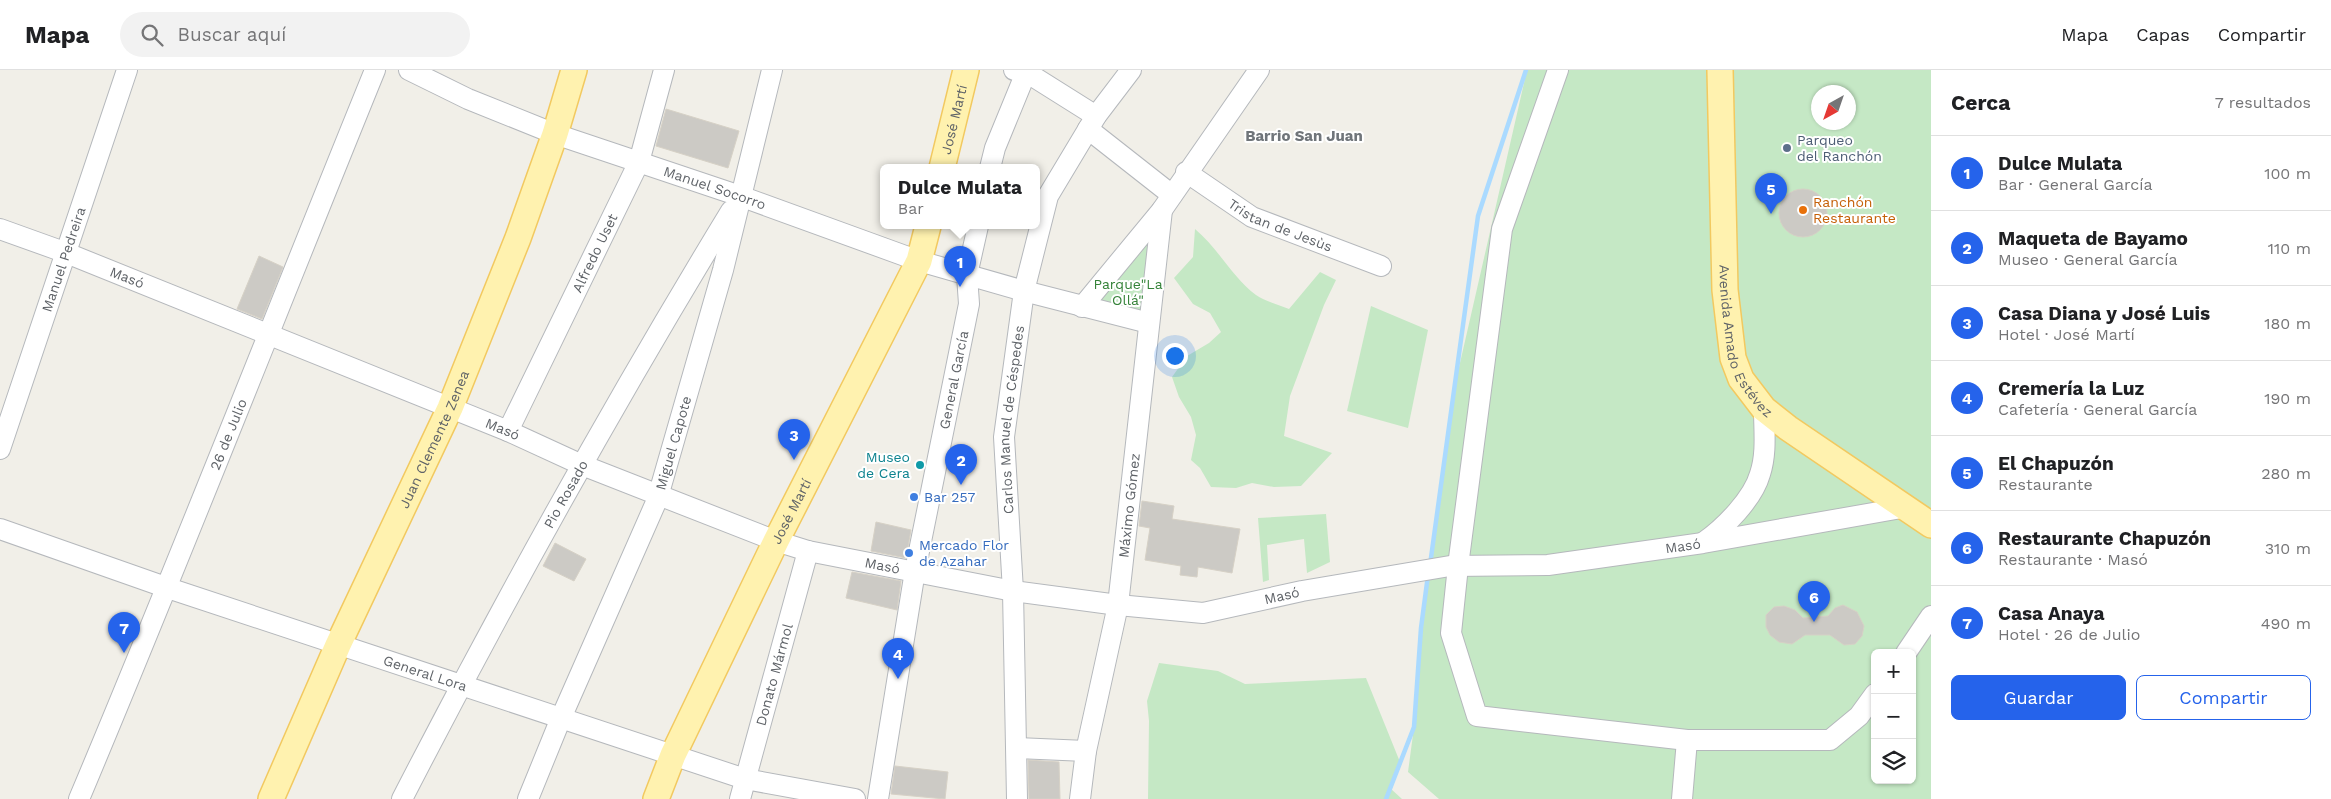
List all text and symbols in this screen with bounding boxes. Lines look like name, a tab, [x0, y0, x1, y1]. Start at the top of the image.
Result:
search box	[120, 12, 470, 57]
text: Mapa	[25, 21, 90, 49]
icon: search	[138, 21, 166, 49]
text: Buscar aquí	[178, 23, 286, 46]
text: Mapa	[2061, 24, 2108, 45]
text: Capas	[2136, 24, 2190, 45]
text: Compartir	[2218, 24, 2306, 45]
street label: José Martí	[938, 83, 970, 156]
north arrow	[1811, 85, 1856, 130]
text: Cerca	[1951, 90, 2010, 115]
text: 7 resultados	[2215, 93, 2311, 112]
district label: Barrio San Juan	[1245, 127, 1363, 145]
place label: Parqueo del Ranchón	[1797, 132, 1882, 164]
marker: Parqueo del Ranchón	[1781, 142, 1793, 154]
text: Dulce Mulata	[1998, 152, 2122, 175]
street label: Manuel Socorro	[661, 163, 768, 213]
popup	[880, 164, 1040, 229]
text: 1	[1964, 164, 1970, 183]
text: 100 m	[2264, 164, 2311, 183]
pin: 5	[1755, 173, 1787, 214]
text: Bar · General García	[1998, 175, 2152, 194]
text: Dulce Mulata	[898, 176, 1022, 199]
place label: Ranchón Restaurante	[1813, 194, 1896, 226]
street label: Tristan de Jesùs	[1225, 195, 1335, 255]
text: Bar	[898, 199, 924, 218]
marker: Ranchón Restaurante	[1797, 204, 1809, 216]
street label: Manuel Pedreira	[39, 205, 89, 314]
street label: Alfredo Uset	[569, 211, 621, 295]
text: Maqueta de Bayamo	[1998, 227, 2188, 250]
text: 2	[1962, 239, 1972, 258]
text: 110 m	[2268, 239, 2311, 258]
pin: 1	[944, 246, 976, 287]
text: Museo · General García	[1998, 250, 2178, 269]
street label: Masó	[108, 263, 147, 292]
street label: Avenida Amado Estévez	[1716, 264, 1776, 421]
park label: Parque"La Ollá"	[1093, 276, 1163, 308]
text: Casa Diana y José Luis	[1998, 302, 2210, 325]
text: 3	[1962, 314, 1972, 333]
text: 180 m	[2264, 314, 2311, 333]
street label: Carlos Manuel de Céspedes	[996, 324, 1027, 515]
text: Hotel · José Martí	[1998, 325, 2135, 344]
street label: General García	[936, 329, 971, 431]
your location	[1162, 343, 1188, 369]
street label: Juan Clemente Zenea	[396, 368, 472, 511]
text: Cremería la Luz	[1998, 377, 2144, 400]
text: 4	[1962, 389, 1972, 408]
text: 190 m	[2264, 389, 2311, 408]
street label: Miguel Capote	[652, 394, 694, 492]
street label: 26 de Julio	[207, 396, 250, 472]
text: Cafetería · General García	[1998, 400, 2197, 419]
street label: Masó	[483, 415, 522, 443]
pin: 3	[778, 419, 810, 460]
pin: 2	[945, 444, 977, 485]
place label: Museo de Cera	[857, 449, 910, 481]
street label: Máximo Gómez	[1115, 452, 1143, 559]
text: El Chapuzón	[1998, 452, 2114, 475]
street label: Pio Rosado	[540, 457, 591, 531]
marker: Museo de Cera	[914, 459, 926, 471]
text: 5	[1962, 464, 1972, 483]
text: 280 m	[2261, 464, 2311, 483]
text: Restaurante	[1998, 475, 2093, 494]
street label: José Martí	[768, 476, 815, 547]
place label: Bar 257	[924, 489, 976, 505]
marker: Bar 257	[908, 491, 920, 503]
text: Restaurante Chapuzón	[1998, 527, 2211, 550]
street label: Masó	[1664, 535, 1702, 556]
place label: Mercado Flor de Azahar	[919, 537, 1009, 569]
text: 6	[1962, 539, 1972, 558]
text: 310 m	[2265, 539, 2311, 558]
marker: Mercado Flor de Azahar	[903, 547, 915, 559]
text: Restaurante · Masó	[1998, 550, 2148, 569]
street label: Masó	[864, 554, 902, 577]
pin: 6	[1798, 581, 1830, 622]
street label: Masó	[1263, 584, 1301, 607]
text: Casa Anaya	[1998, 602, 2104, 625]
pin: 7	[108, 612, 140, 653]
text: 7	[1962, 614, 1972, 633]
text: 490 m	[2261, 614, 2311, 633]
street label: Donato Mármol	[752, 621, 796, 728]
text: Hotel · 26 de Julio	[1998, 625, 2140, 644]
pin: 4	[882, 638, 914, 679]
map controls	[1871, 649, 1916, 784]
button: +	[1871, 649, 1916, 694]
street label: General Lora	[381, 652, 469, 694]
button: Guardar	[1951, 675, 2126, 720]
button: Compartir	[2136, 675, 2311, 720]
button: −	[1871, 694, 1916, 739]
button: layers	[1871, 739, 1916, 784]

